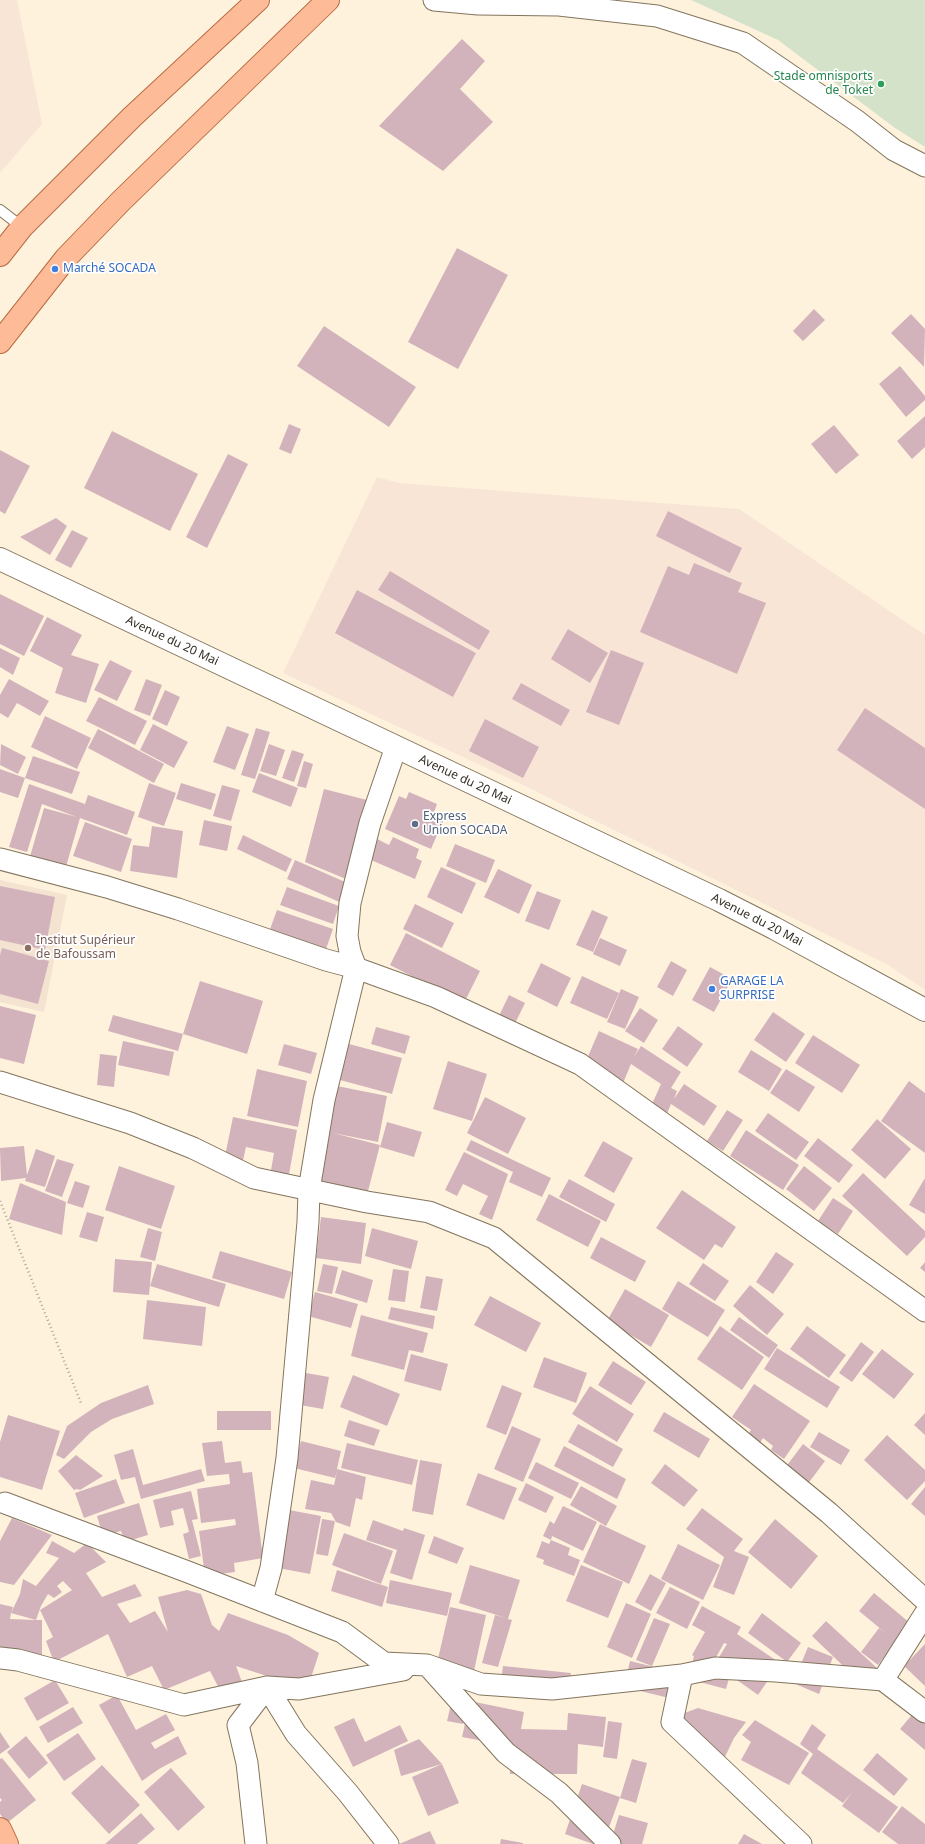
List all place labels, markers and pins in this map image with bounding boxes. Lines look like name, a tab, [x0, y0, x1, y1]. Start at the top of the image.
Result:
place label: Stade omnisports de Toket	[774, 70, 873, 98]
marker: Stade omnisports de Toket	[876, 79, 886, 89]
place label: Marché SOCADA	[63, 262, 156, 276]
marker: Marché SOCADA	[50, 264, 60, 274]
place label: Express Union SOCADA	[423, 810, 507, 838]
marker: Express Union SOCADA	[410, 819, 420, 829]
place label: Institut Supérieur de Bafoussam	[36, 934, 135, 962]
marker: Institut Supérieur de Bafoussam	[23, 943, 33, 953]
place label: GARAGE LA SURPRISE	[720, 975, 784, 1003]
marker: GARAGE LA SURPRISE	[707, 984, 717, 994]

